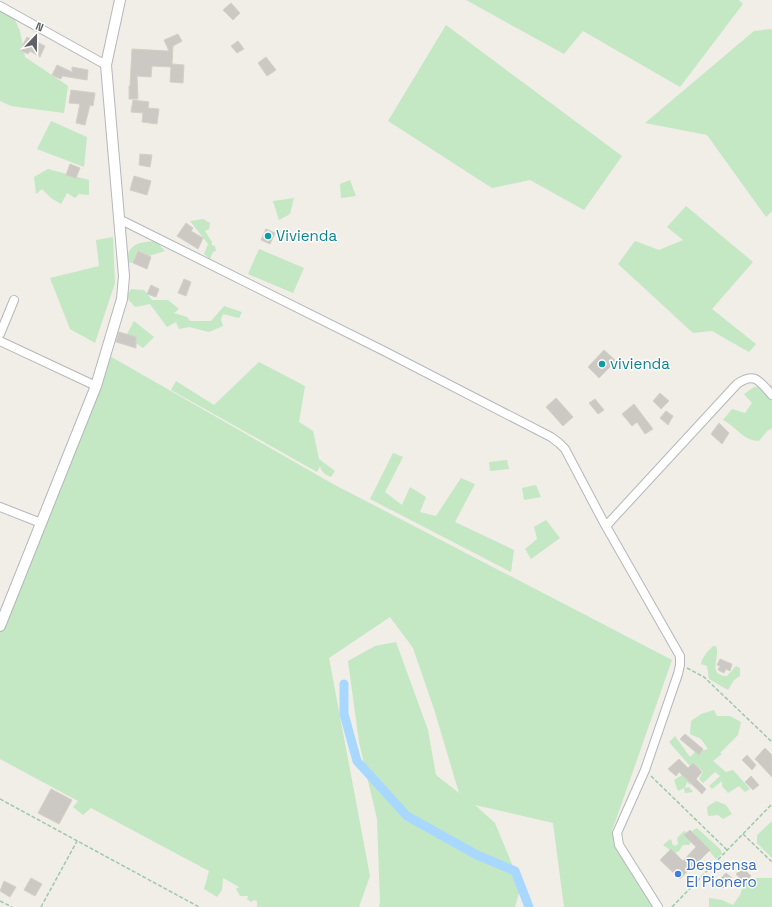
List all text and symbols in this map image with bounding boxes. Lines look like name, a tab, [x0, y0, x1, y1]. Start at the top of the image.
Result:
north arrow	[16, 16, 56, 56]
text: N	[34, 19, 46, 35]
place label: Vivienda	[276, 226, 337, 245]
marker: Vivienda	[263, 231, 273, 241]
place label: vivienda	[610, 354, 670, 373]
marker: vivienda	[597, 359, 607, 369]
place label: Despensa El Pionero	[686, 855, 757, 891]
marker: Despensa El Pionero	[673, 869, 683, 879]

